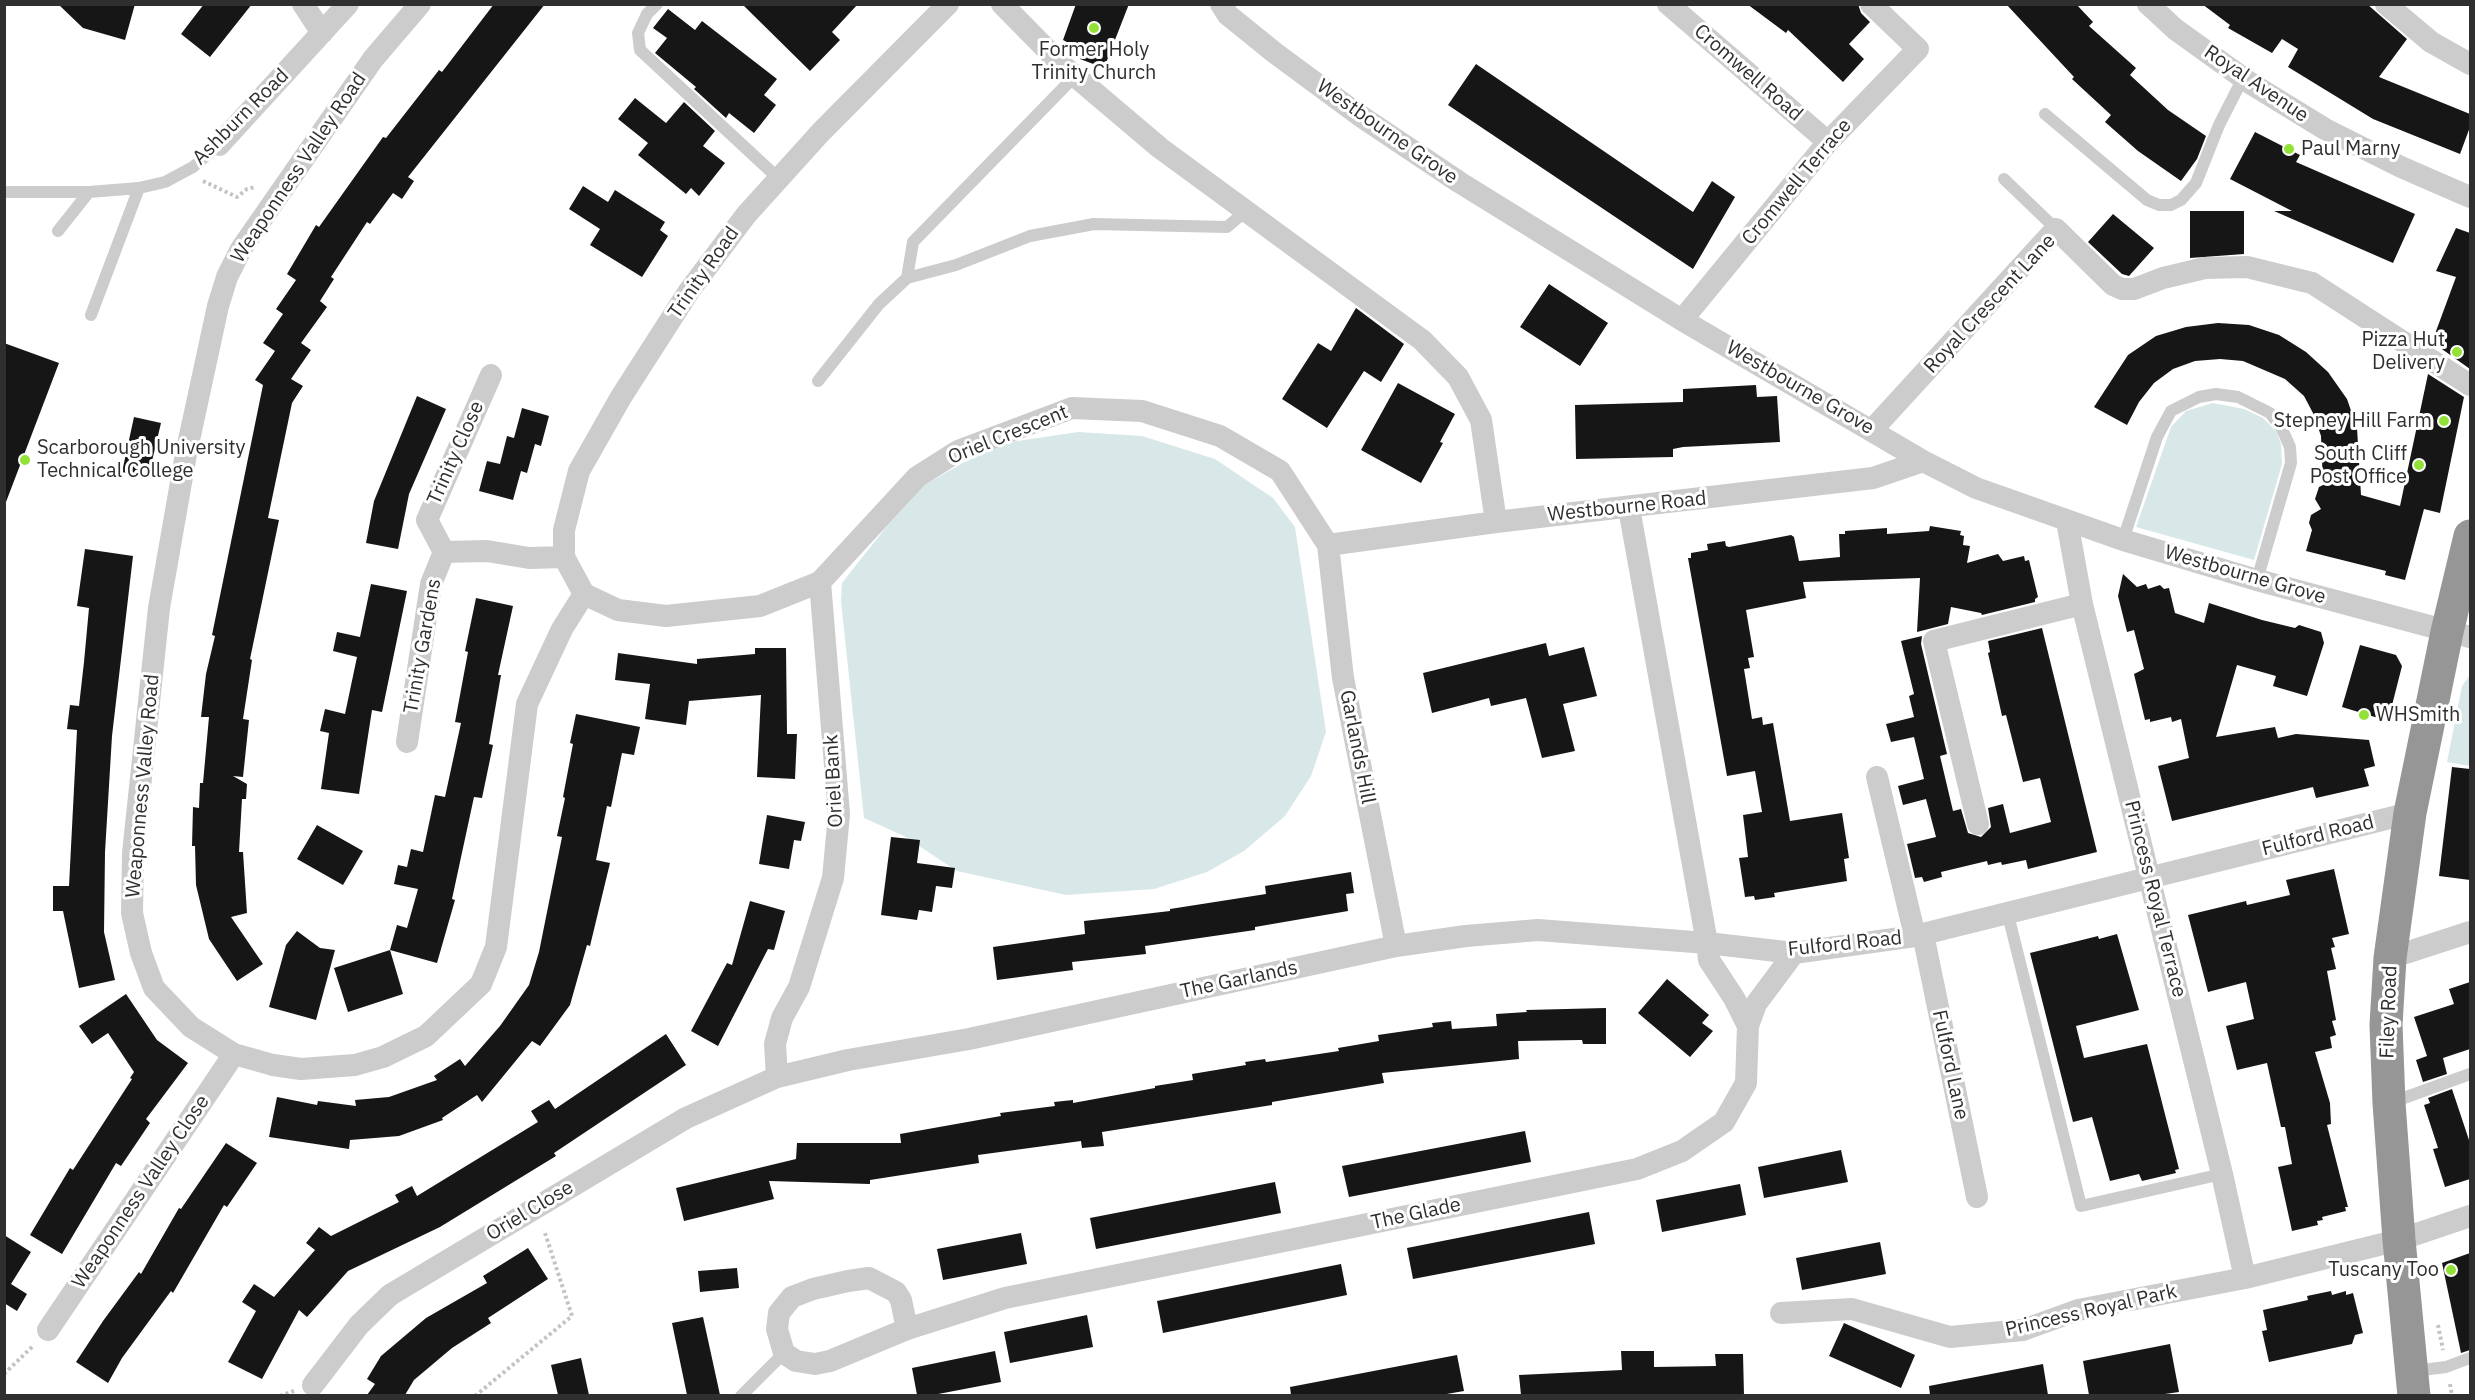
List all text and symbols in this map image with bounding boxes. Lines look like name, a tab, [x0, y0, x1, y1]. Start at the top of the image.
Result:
street label: Cromwell Road	[1689, 19, 1807, 127]
marker: Former Holy Trinity Church	[1087, 21, 1101, 35]
place label: Former Holy Trinity Church	[1032, 38, 1156, 85]
street label: Royal Avenue	[2199, 40, 2313, 128]
street label: Ashburn Road	[188, 64, 294, 170]
street label: Weaponness Valley Road	[226, 68, 372, 268]
street label: Westbourne Grove	[1312, 74, 1462, 190]
street label: Cromwell Terrace	[1737, 114, 1857, 250]
place label: Paul Marny	[2301, 137, 2401, 161]
marker: Paul Marny	[2282, 142, 2296, 156]
street label: Trinity Road	[664, 222, 744, 324]
street label: Royal Crescent Lane	[1919, 229, 2061, 379]
place label: Pizza Hut Delivery	[2361, 328, 2445, 375]
street label: Westbourne Grove	[1722, 336, 1878, 440]
marker: Pizza Hut Delivery	[2450, 345, 2464, 359]
street label: Trinity Close	[423, 398, 489, 508]
street label: Oriel Crescent	[944, 400, 1072, 470]
place label: Stepney Hill Farm	[2273, 409, 2432, 433]
marker: Stepney Hill Farm	[2437, 414, 2451, 428]
place label: Scarborough University Technical College	[37, 436, 246, 483]
place label: South Cliff Post Office	[2310, 442, 2407, 489]
marker: Scarborough University Technical College	[18, 453, 32, 467]
marker: South Cliff Post Office	[2412, 458, 2426, 472]
street label: Westbourne Road	[1546, 487, 1708, 527]
street label: Westbourne Grove	[2162, 541, 2328, 609]
street label: Trinity Gardens	[399, 577, 447, 715]
street label: Weaponness Valley Road	[121, 673, 165, 899]
street label: Garlands Hill	[1334, 688, 1380, 806]
place label: WHSmith	[2376, 703, 2460, 727]
marker: WHSmith	[2357, 708, 2371, 722]
street label: Oriel Bank	[820, 734, 848, 828]
street label: Princess Royal Terrace	[2119, 798, 2191, 1000]
street label: Fulford Road	[2259, 810, 2377, 862]
street label: Fulford Road	[1787, 926, 1903, 962]
street label: The Garlands	[1178, 956, 1300, 1004]
street label: Filey Road	[2375, 965, 2403, 1059]
street label: Fulford Lane	[1927, 1008, 1973, 1122]
street label: Weaponness Valley Close	[67, 1091, 215, 1293]
street label: Oriel Close	[482, 1176, 578, 1246]
street label: The Glade	[1369, 1193, 1463, 1235]
place label: Tuscany Too	[2328, 1258, 2439, 1282]
marker: Tuscany Too	[2444, 1263, 2458, 1277]
street label: Princess Royal Park	[2003, 1280, 2179, 1342]

